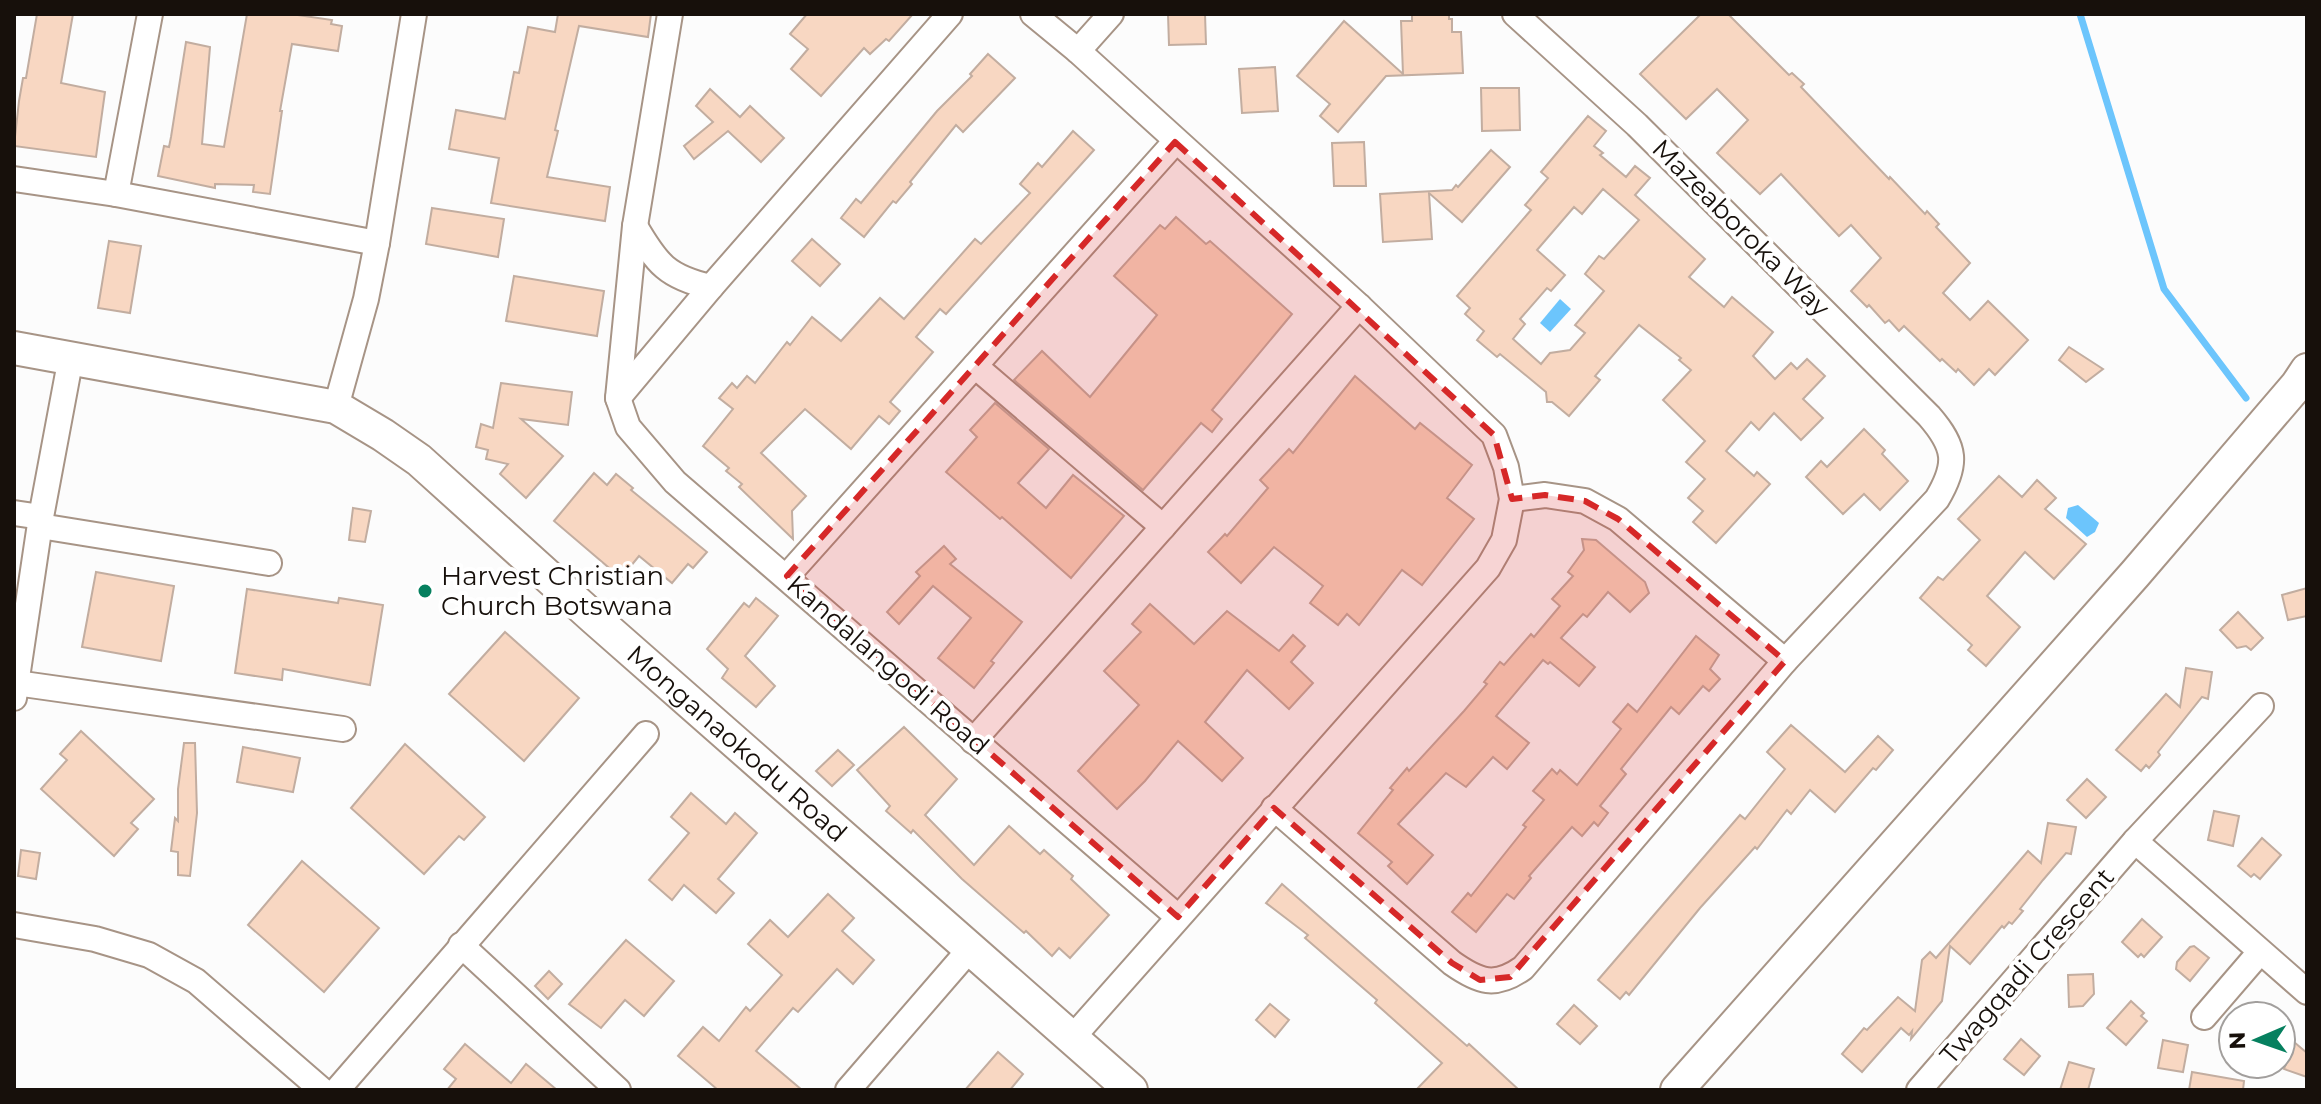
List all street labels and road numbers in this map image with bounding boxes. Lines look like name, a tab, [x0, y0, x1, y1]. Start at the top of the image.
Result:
street label: Mazeaboroka Way	[1646, 133, 1837, 324]
street label: Kandalangodi Road	[780, 568, 996, 762]
street label: Monganaokodu Road	[620, 638, 854, 849]
street label: Twagqadi Crescent	[1933, 862, 2121, 1070]

